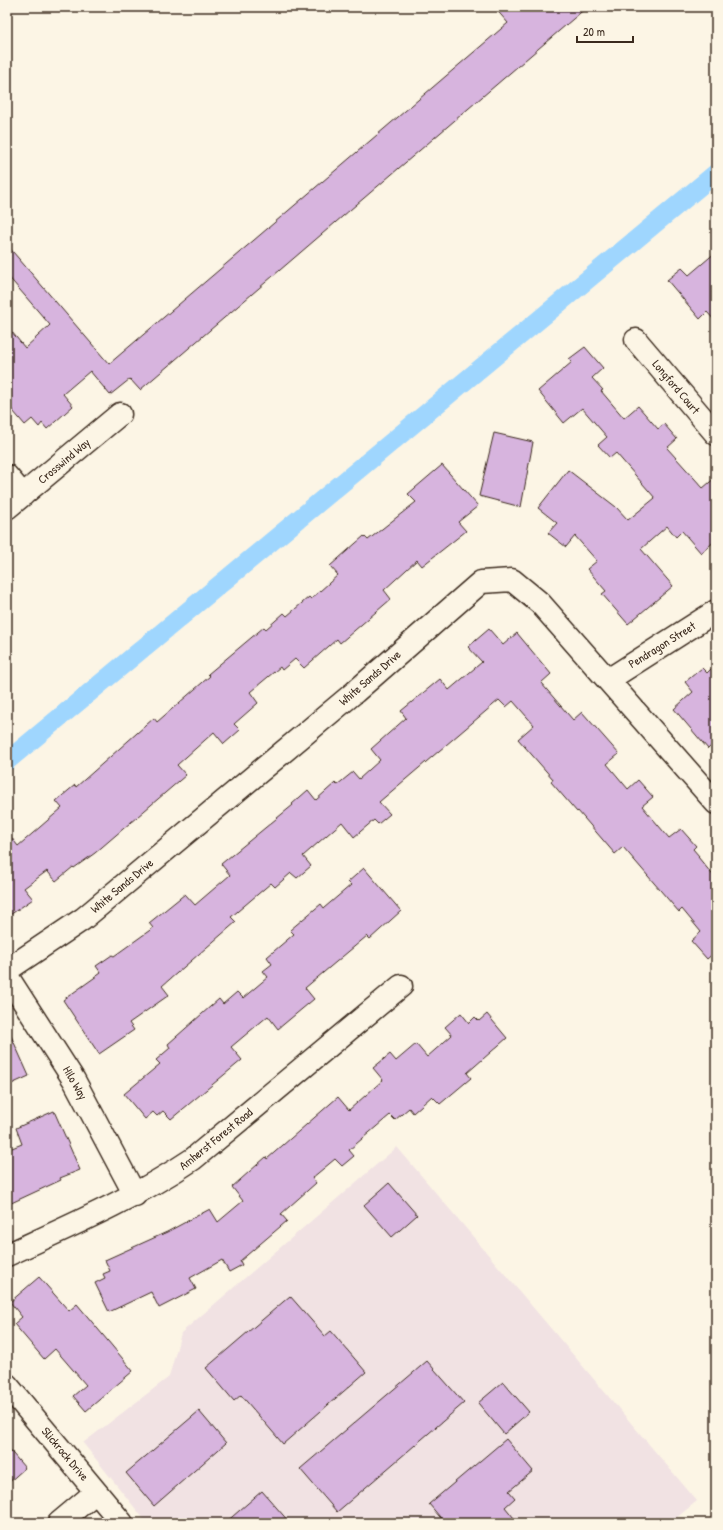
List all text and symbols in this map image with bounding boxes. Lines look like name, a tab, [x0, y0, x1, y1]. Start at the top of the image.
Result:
scale bar	[577, 18, 633, 44]
text: 20 m	[583, 23, 605, 40]
street label: Longford Court	[649, 356, 705, 418]
street label: Crosswind Way	[34, 434, 93, 488]
street label: Pendragon Street	[625, 617, 699, 672]
street label: White Sands Drive	[335, 646, 404, 709]
street label: White Sands Drive	[87, 854, 157, 917]
street label: Hilo Way	[59, 1063, 92, 1103]
street label: Amherst Forest Road	[175, 1104, 256, 1173]
street label: Slickrock Drive	[38, 1423, 93, 1484]

